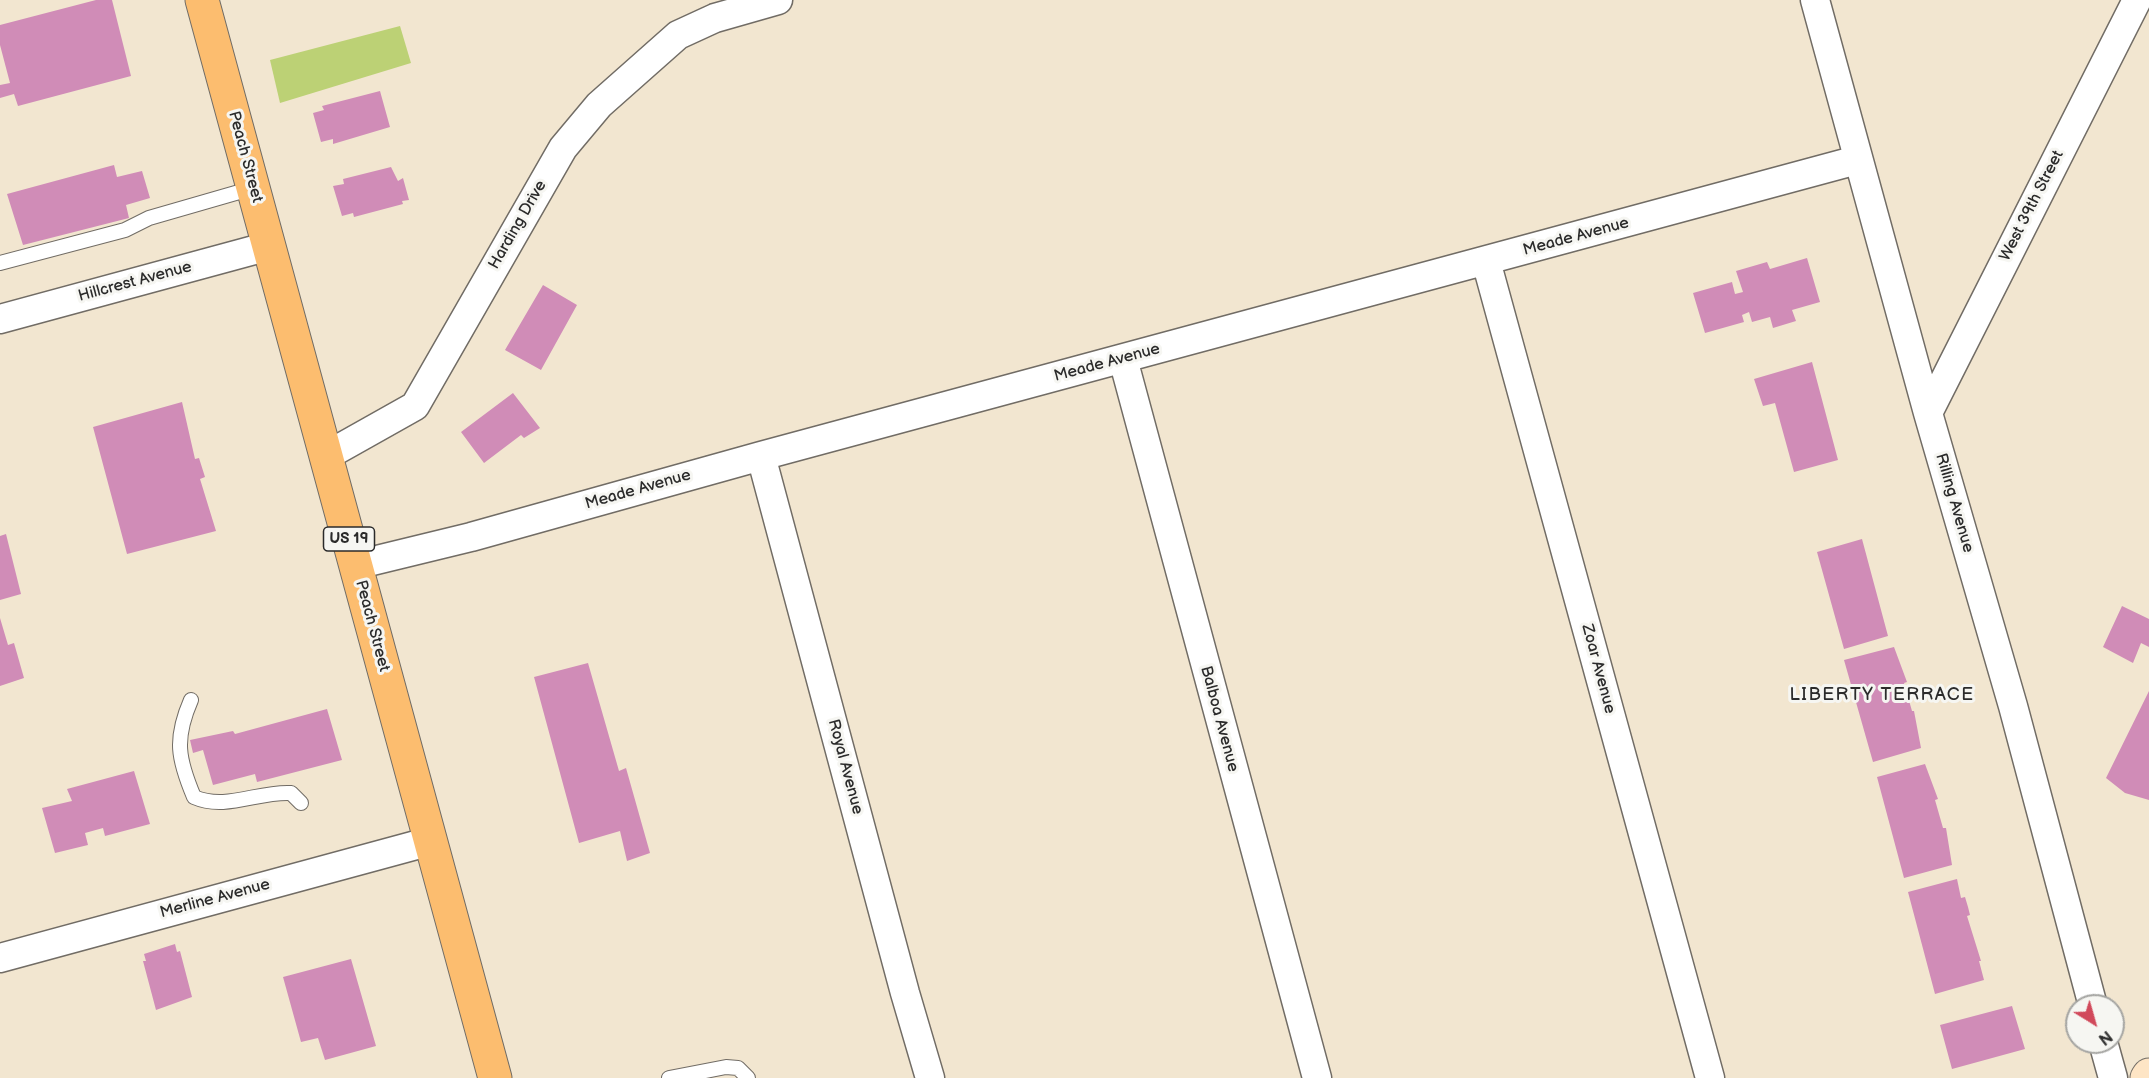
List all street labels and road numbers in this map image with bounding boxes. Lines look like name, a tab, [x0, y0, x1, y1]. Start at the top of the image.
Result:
street label: Peach Street	[224, 109, 266, 205]
street label: West 39th Street	[1996, 148, 2068, 264]
street label: Harding Drive	[485, 177, 551, 273]
street label: Meade Avenue	[1521, 214, 1631, 260]
street label: Hillcrest Avenue	[76, 258, 194, 306]
street label: Meade Avenue	[1052, 340, 1162, 386]
street label: Rilling Avenue	[1931, 451, 1977, 555]
street label: Meade Avenue	[583, 466, 693, 514]
road number: US 19	[324, 527, 374, 551]
street label: Peach Street	[351, 578, 393, 674]
street label: Zoar Avenue	[1577, 622, 1619, 716]
street label: Balboa Avenue	[1196, 664, 1242, 774]
street label: Royal Avenue	[823, 717, 867, 817]
street label: Merline Avenue	[158, 875, 272, 923]

